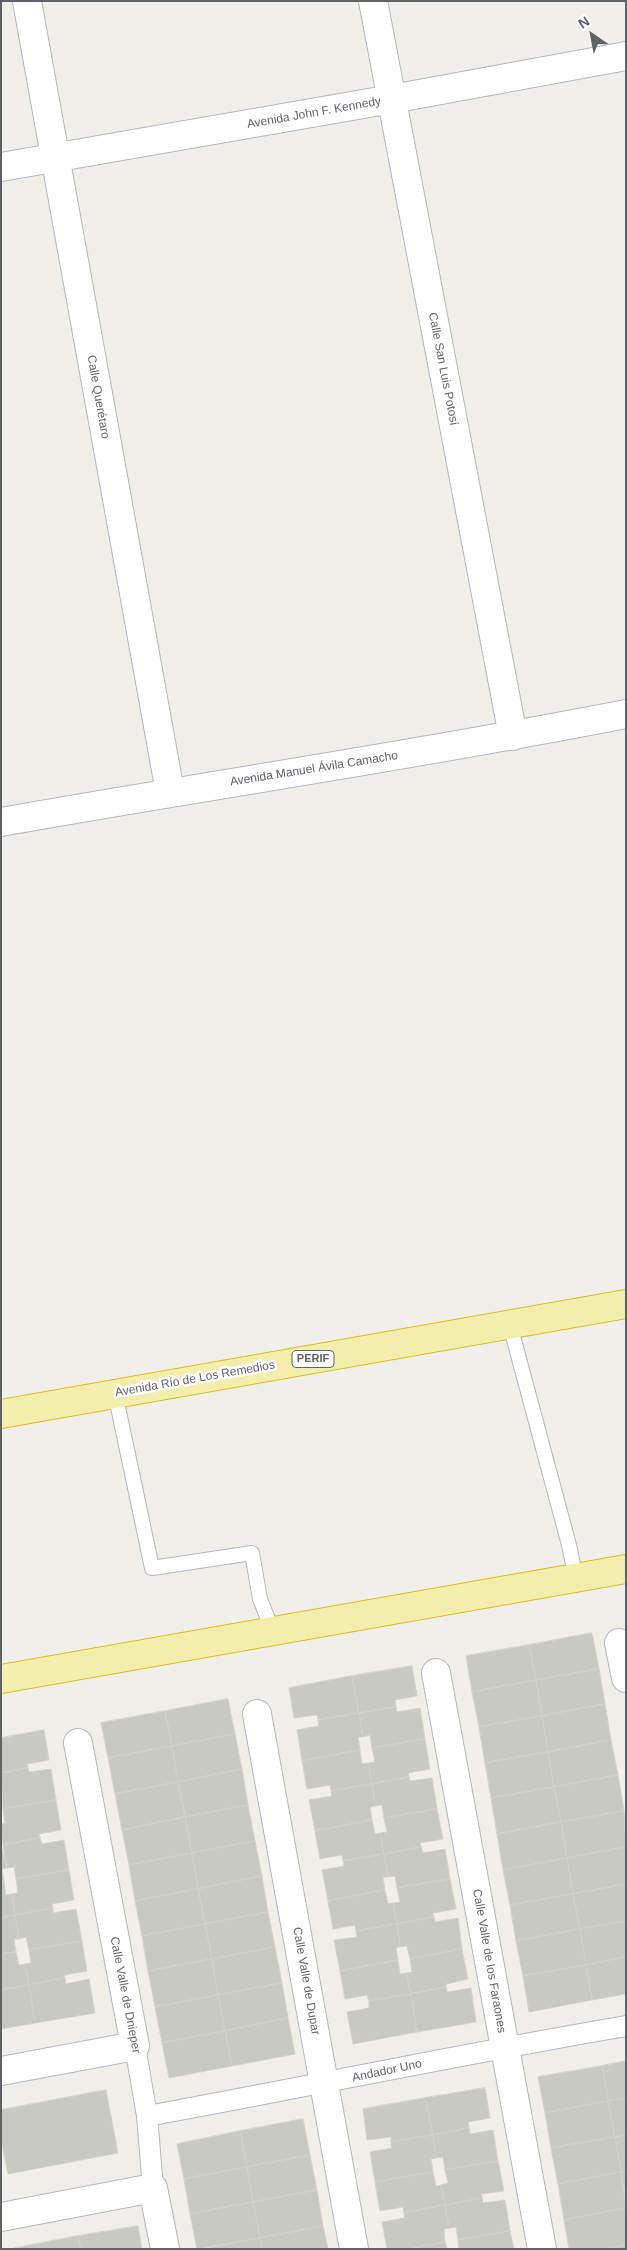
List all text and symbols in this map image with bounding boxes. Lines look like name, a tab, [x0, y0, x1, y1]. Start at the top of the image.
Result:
north arrow	[567, 10, 617, 60]
text: N	[575, 13, 592, 32]
street label: Avenida John F. Kennedy	[246, 94, 382, 132]
street label: Calle San Luis Potosí	[425, 311, 461, 427]
street label: Calle Querétaro	[84, 354, 112, 440]
street label: Avenida Manuel Ávila Camacho	[229, 749, 399, 789]
road number: PERIF	[292, 1350, 334, 1368]
street label: Avenida Río de Los Remedios	[114, 1358, 276, 1400]
street label: Calle Valle de los Faraones	[469, 1888, 509, 2034]
street label: Calle Valle de Dupar	[289, 1926, 323, 2036]
street label: Calle Valle de Dnieper	[107, 1935, 143, 2055]
street label: Andador Uno	[351, 2057, 423, 2085]

